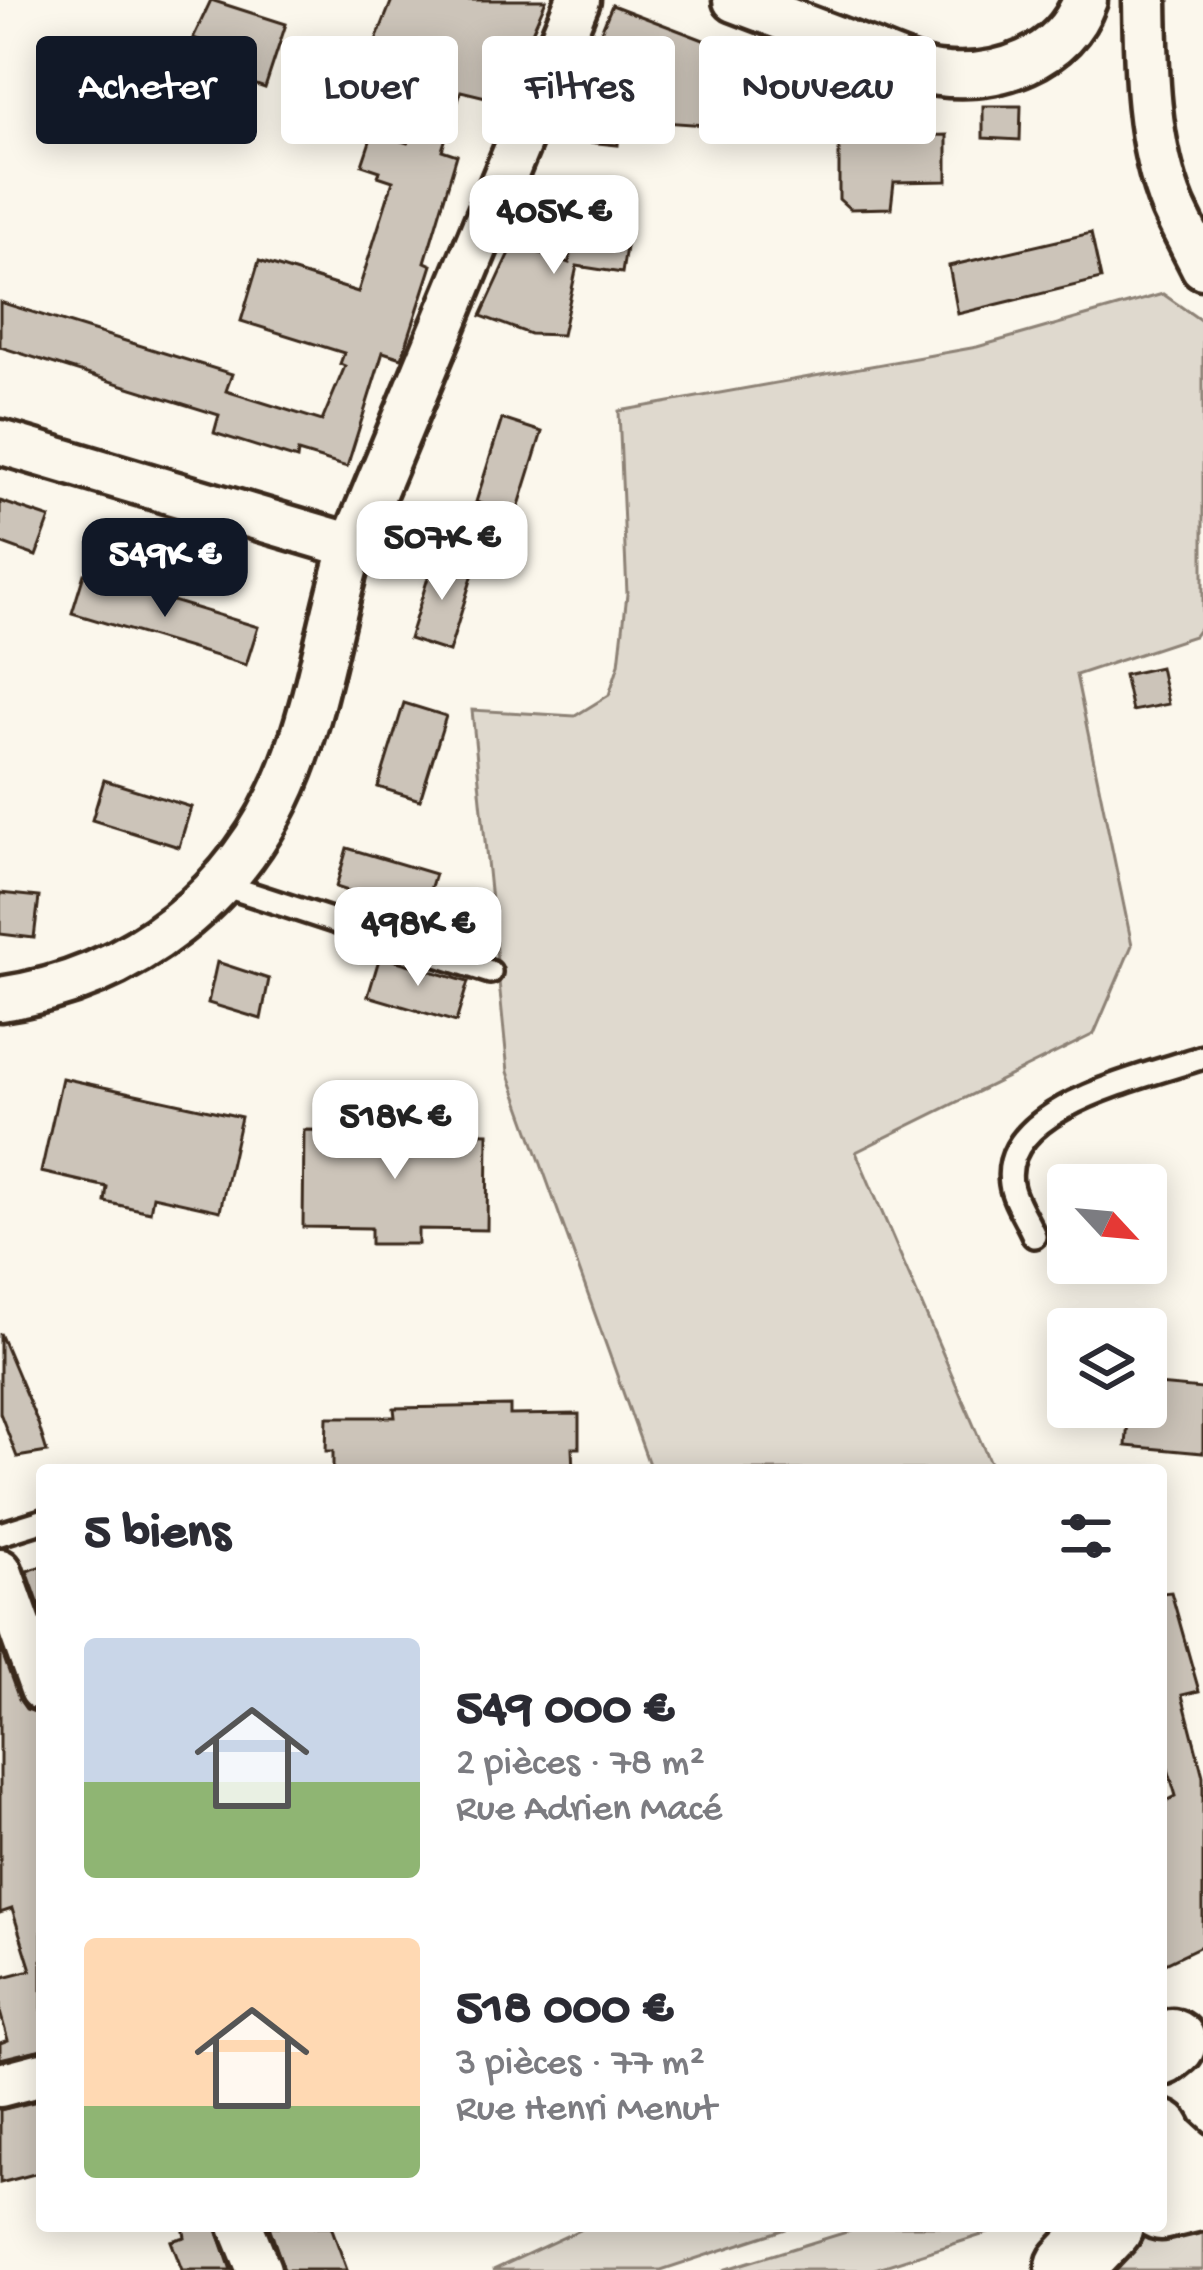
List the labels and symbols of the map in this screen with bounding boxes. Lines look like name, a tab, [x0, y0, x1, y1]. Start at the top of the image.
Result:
pin: 405K €	[456, 175, 652, 277]
pin: 507K €	[344, 501, 540, 603]
pin: 549K €	[67, 518, 263, 620]
pin: 498K €	[320, 887, 516, 989]
pin: 518K €	[297, 1080, 493, 1182]
north arrow	[1047, 1164, 1167, 1284]

